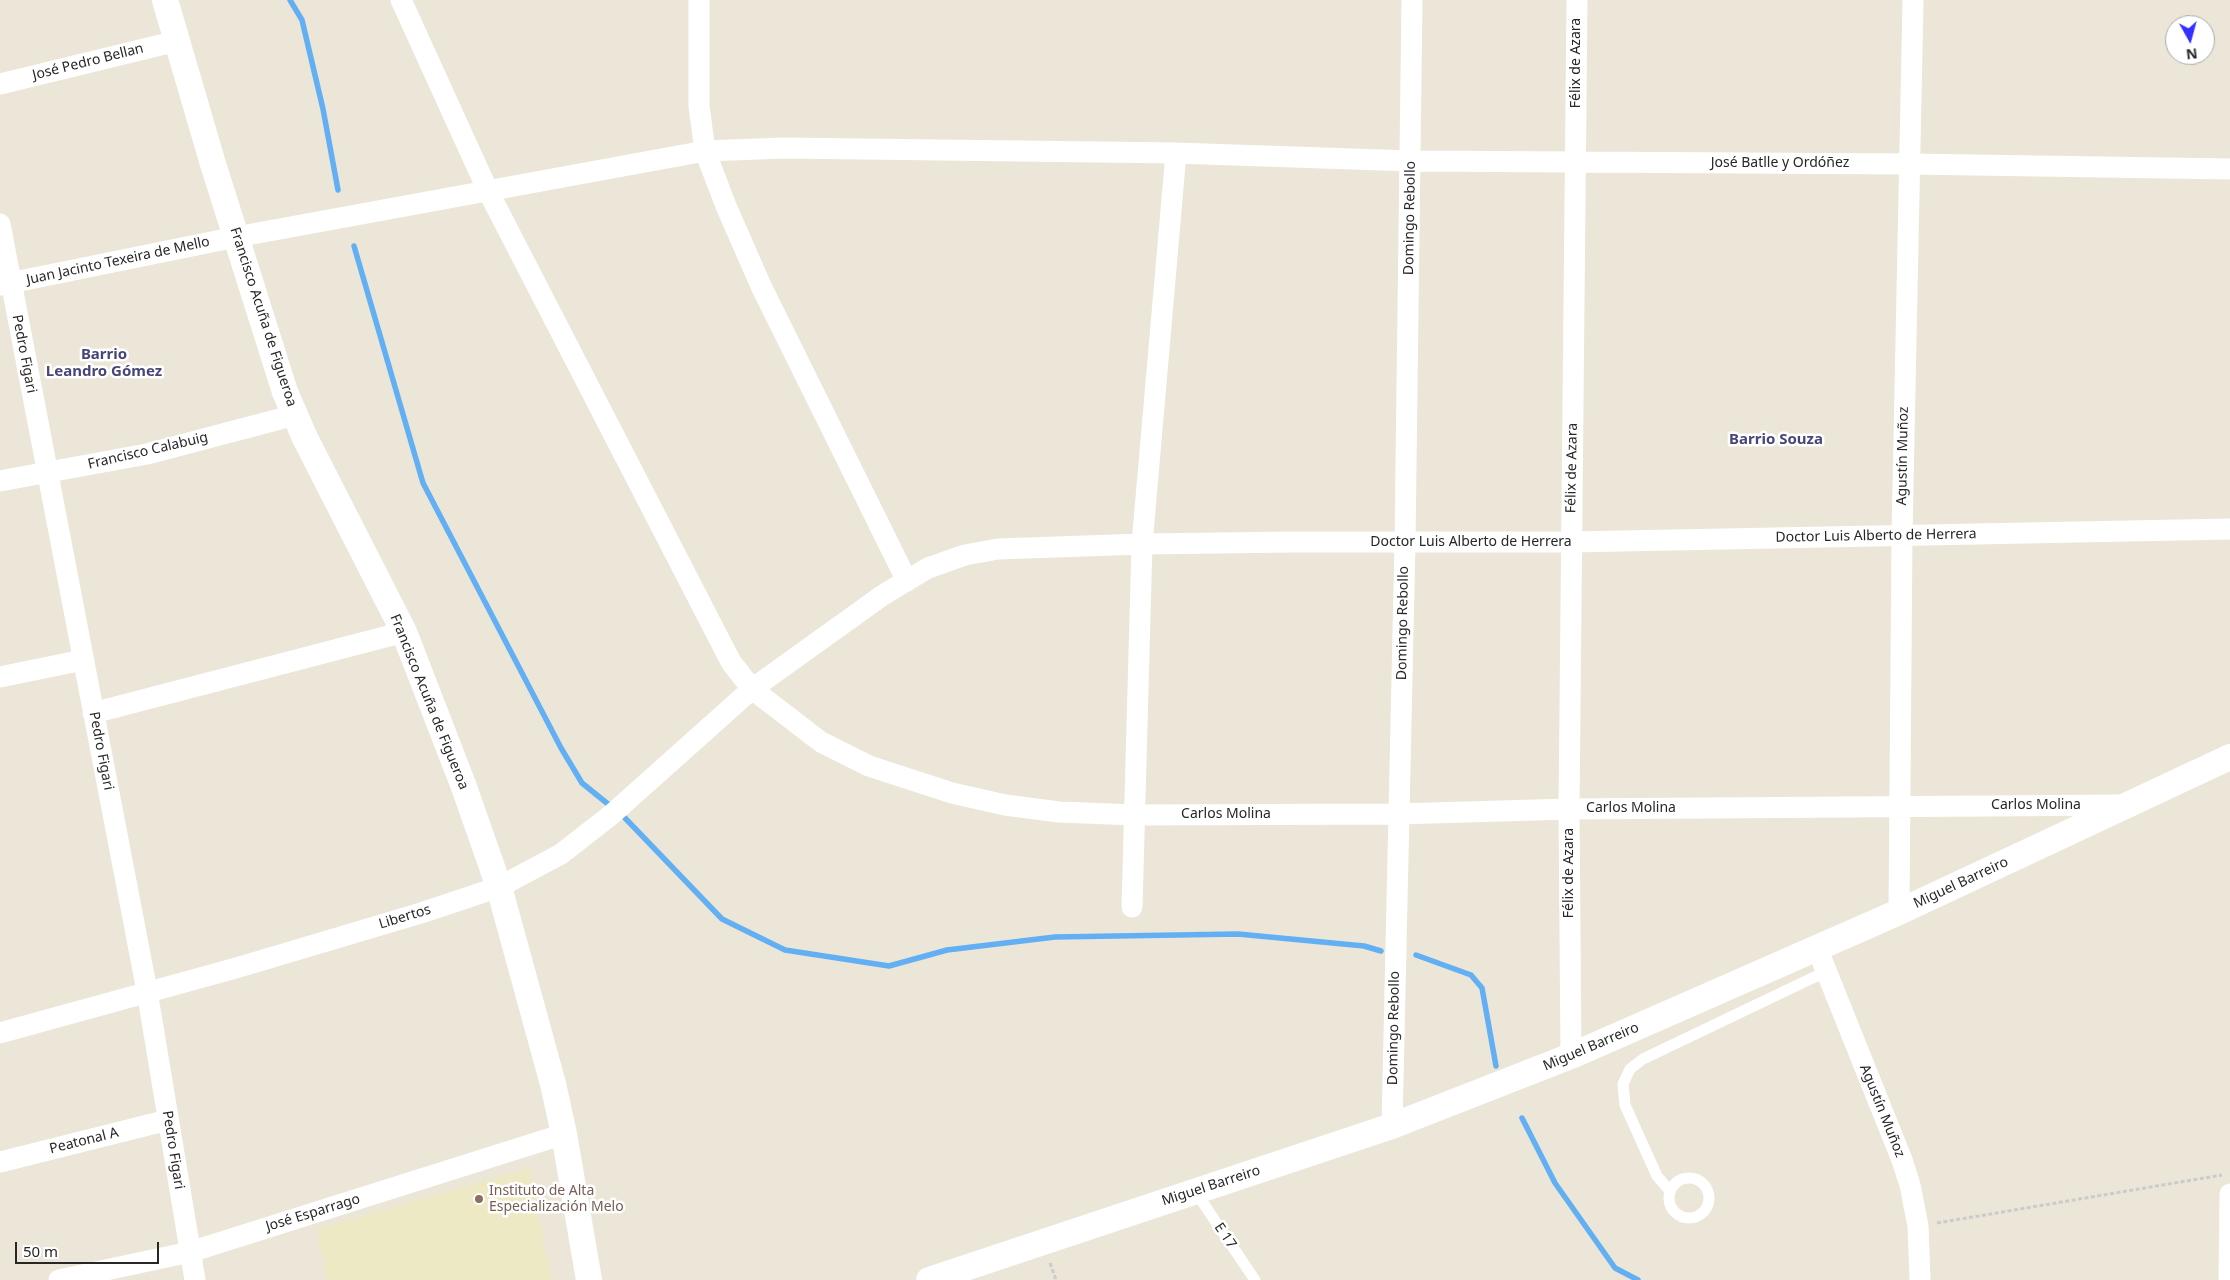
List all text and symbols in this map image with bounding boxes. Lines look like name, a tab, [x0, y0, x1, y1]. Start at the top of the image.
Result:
north arrow	[2165, 15, 2215, 65]
street label: Félix de Azara	[1568, 18, 1584, 108]
street label: José Pedro Bellan	[31, 40, 145, 84]
text: N	[2185, 44, 2199, 65]
street label: José Batlle y Ordóñez	[1711, 155, 1849, 171]
street label: Domingo Rebollo	[1401, 161, 1419, 275]
street label: Francisco Acuña de Figueroa	[226, 225, 300, 409]
street label: Juan Jacinto Texeira de Mello	[25, 233, 211, 289]
street label: Pedro Figari	[8, 313, 40, 395]
district label: Barrio Leandro Gómez	[46, 346, 162, 381]
street label: Agustín Muñoz	[1894, 406, 1912, 506]
street label: Félix de Azara	[1563, 423, 1581, 513]
street label: Francisco Calabuig	[86, 429, 210, 473]
district label: Barrio Souza	[1729, 431, 1823, 449]
street label: Doctor Luis Alberto de Herrera	[1775, 526, 1977, 546]
street label: Doctor Luis Alberto de Herrera	[1370, 534, 1572, 550]
street label: Domingo Rebollo	[1394, 566, 1412, 680]
street label: Francisco Acuña de Figueroa	[386, 612, 472, 792]
street label: Pedro Figari	[85, 710, 117, 792]
street label: Carlos Molina	[1991, 797, 2081, 813]
street label: Carlos Molina	[1586, 800, 1676, 816]
street label: Carlos Molina	[1181, 806, 1271, 822]
street label: Félix de Azara	[1561, 828, 1577, 918]
street label: Miguel Barreiro	[1911, 854, 2011, 912]
street label: Libertos	[377, 901, 433, 933]
street label: Domingo Rebollo	[1385, 971, 1403, 1085]
street label: Miguel Barreiro	[1541, 1019, 1641, 1075]
street label: Agustín Muñoz	[1856, 1062, 1908, 1160]
street label: Pedro Figari	[158, 1110, 188, 1190]
street label: Peatonal A	[48, 1124, 120, 1158]
street label: Miguel Barreiro	[1160, 1162, 1262, 1210]
place label: Instituto de Alta Especialización Melo	[489, 1183, 624, 1216]
street label: José Esparrago	[264, 1191, 362, 1235]
marker: Instituto de Alta Especialización Melo	[473, 1193, 485, 1205]
street label: E 17	[1210, 1220, 1240, 1252]
scale bar	[18, 1232, 161, 1264]
text: 50 m	[23, 1241, 58, 1261]

